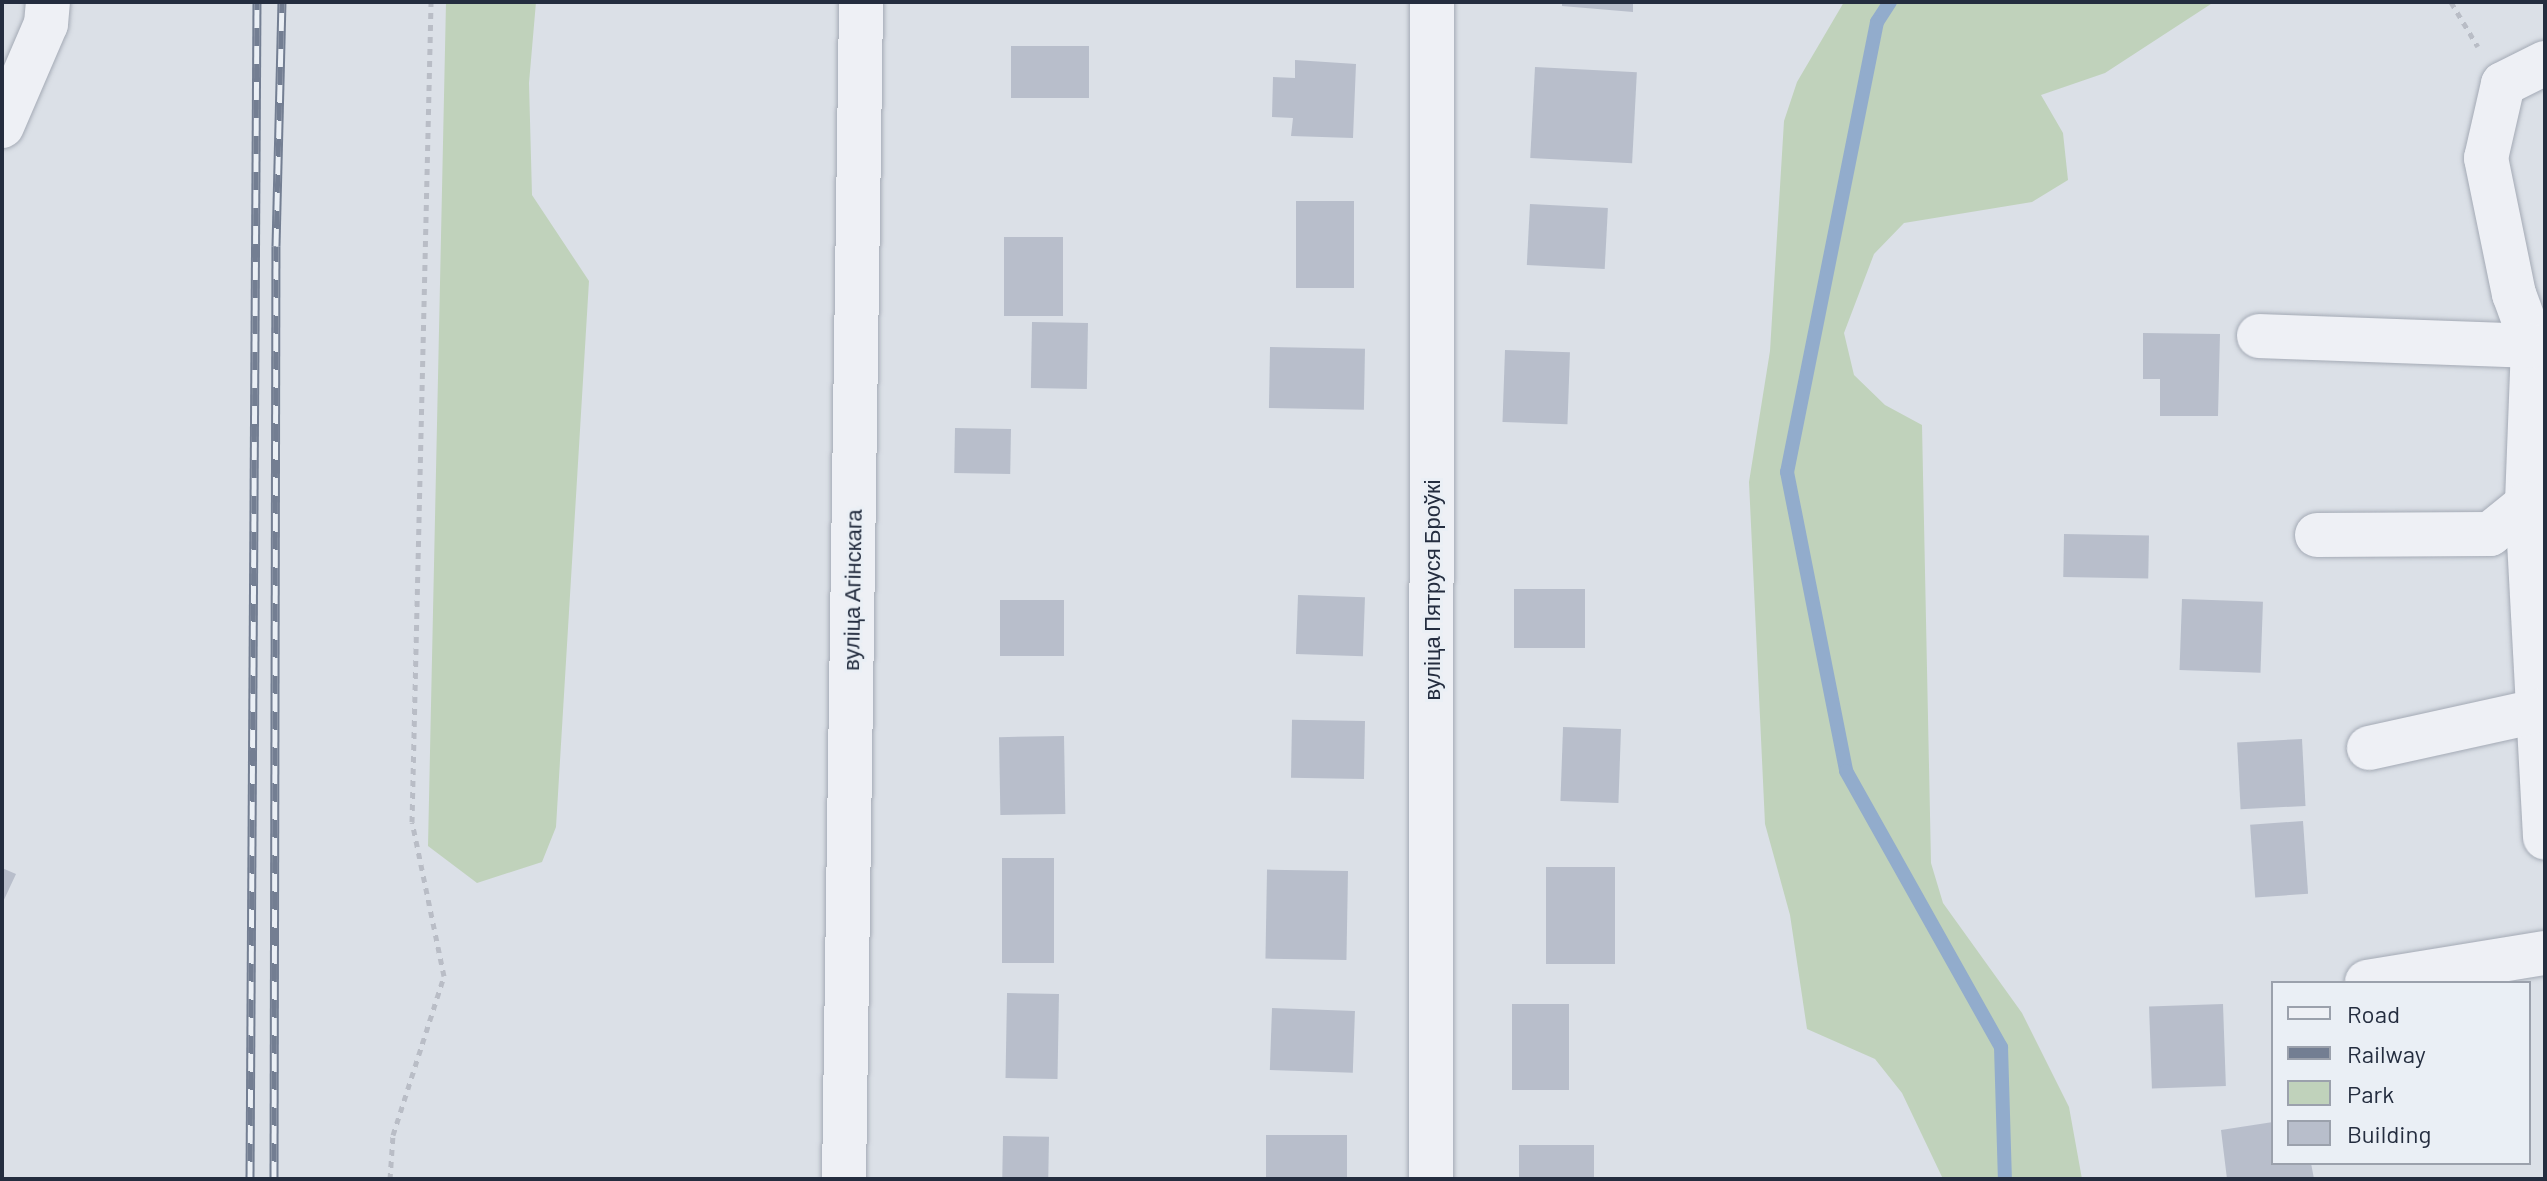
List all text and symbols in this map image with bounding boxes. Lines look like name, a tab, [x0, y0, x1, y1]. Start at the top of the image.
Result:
street label: вуліца Пятруся Броўкі	[1419, 480, 1445, 700]
street label: вуліца Агінскага	[837, 509, 867, 671]
legend	[2271, 981, 2531, 1165]
text: Road	[2347, 999, 2400, 1028]
text: Railway	[2347, 1039, 2426, 1068]
text: Park	[2347, 1079, 2394, 1108]
text: Building	[2347, 1119, 2431, 1148]

